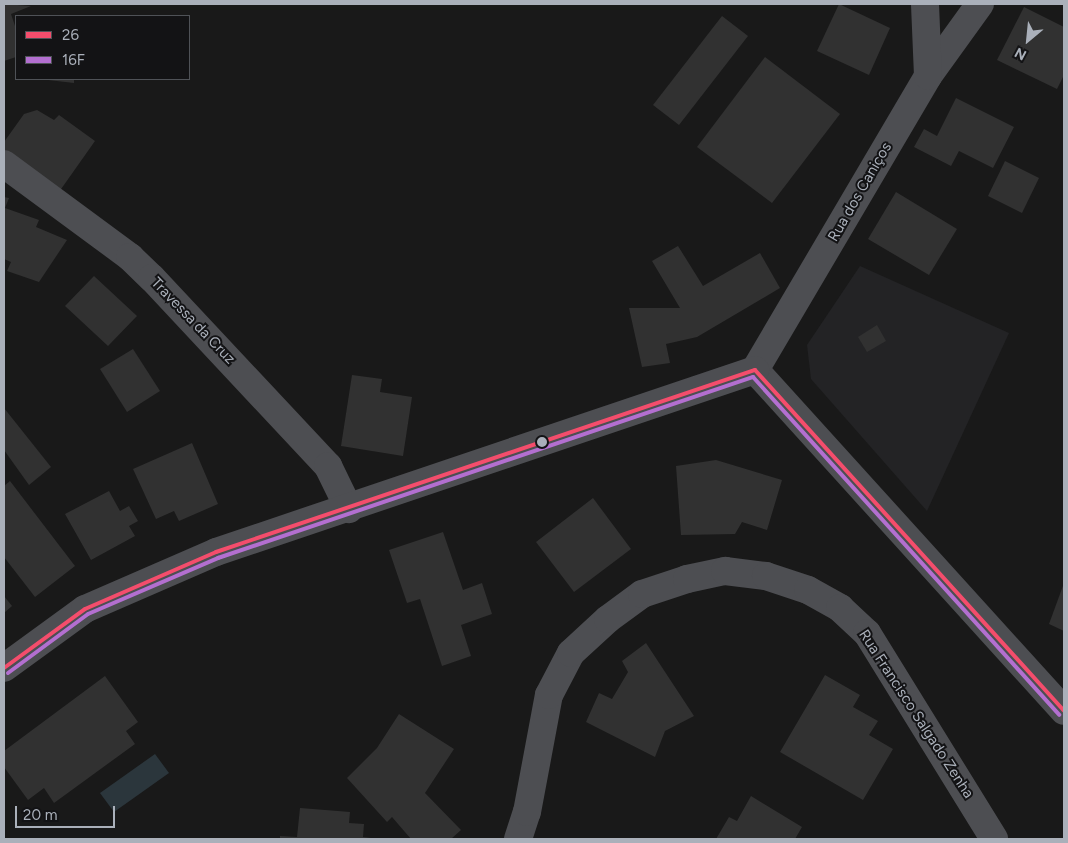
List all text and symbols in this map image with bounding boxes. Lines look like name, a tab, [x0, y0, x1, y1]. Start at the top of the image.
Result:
legend	[15, 15, 190, 80]
north arrow	[1003, 15, 1053, 65]
text: 26	[62, 26, 79, 44]
text: N	[1012, 44, 1030, 64]
text: 16F	[62, 51, 85, 69]
street label: Rua dos Caniços	[824, 139, 896, 245]
street label: Travessa da Cruz	[147, 274, 239, 368]
unlabelled marker	[537, 437, 547, 447]
street label: Rua Francisco Salgado Zenha	[855, 626, 977, 802]
scale bar	[18, 796, 118, 828]
text: 20 m	[23, 806, 57, 824]

